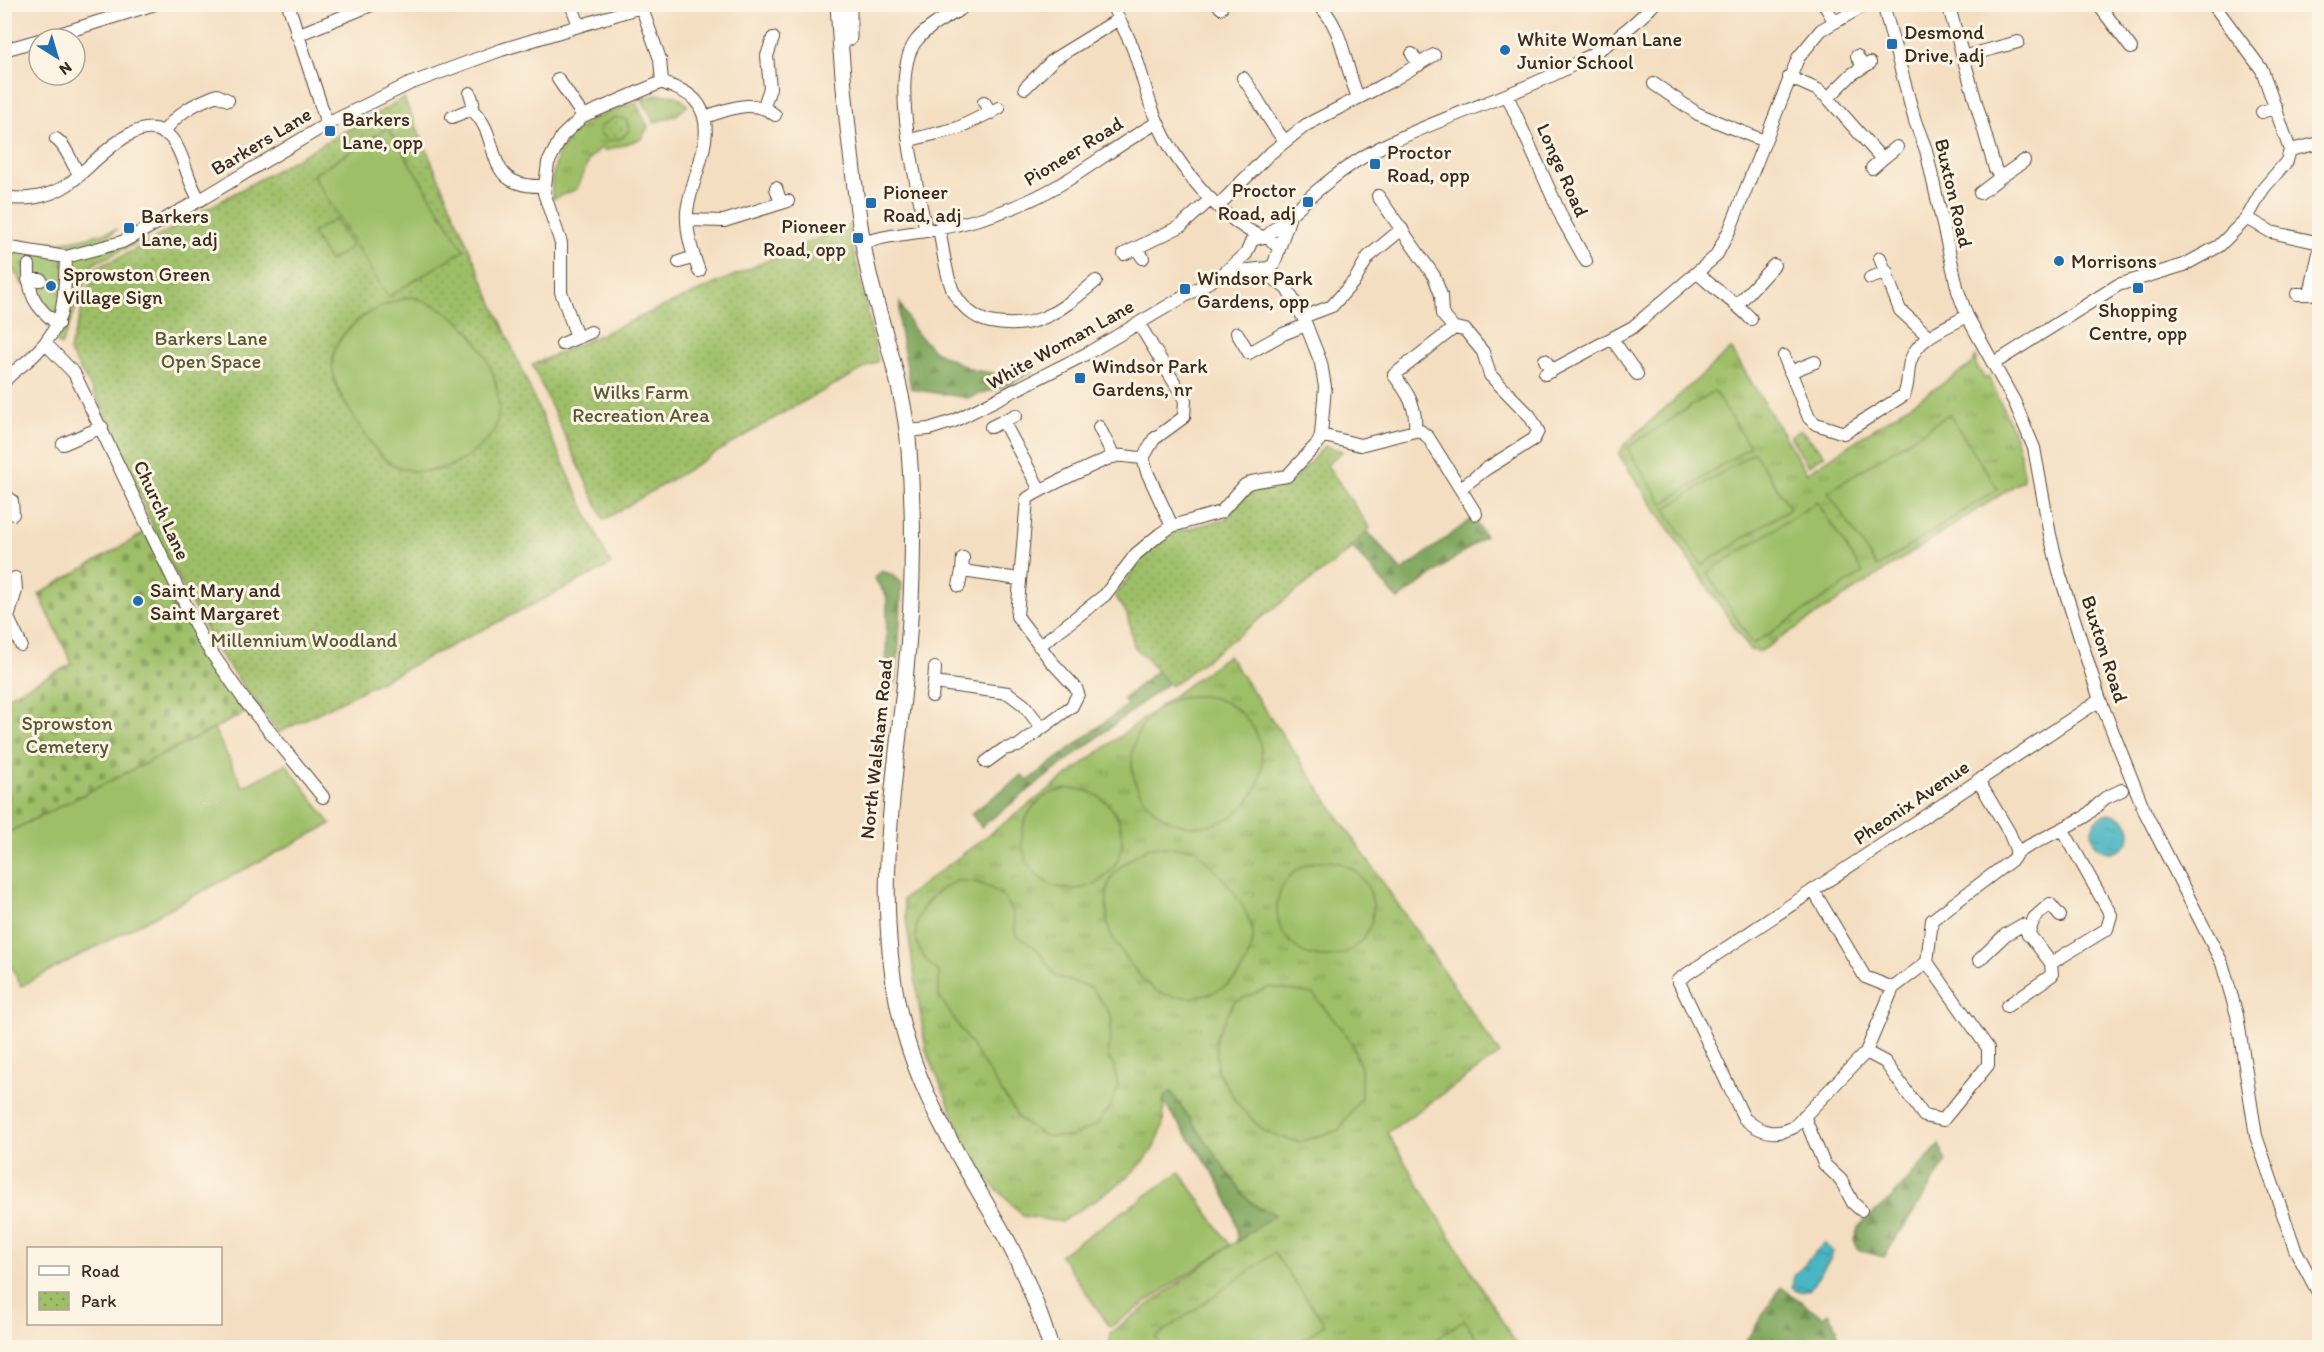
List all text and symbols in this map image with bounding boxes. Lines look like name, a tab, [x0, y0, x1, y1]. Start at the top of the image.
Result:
place label: Desmond Drive, adj	[1904, 20, 1985, 67]
north arrow	[27, 27, 87, 87]
place label: White Woman Lane Junior School	[1517, 27, 1682, 74]
marker: Desmond Drive, adj	[1885, 37, 1899, 51]
marker: White Woman Lane Junior School	[1498, 43, 1512, 57]
text: N	[56, 58, 76, 79]
street label: Barkers Lane	[206, 102, 316, 180]
place label: Barkers Lane, opp	[342, 107, 423, 154]
street label: Pioneer Road	[1019, 111, 1127, 191]
street label: Longe Road	[1532, 120, 1594, 221]
marker: Barkers Lane, opp	[323, 124, 337, 138]
street label: Buxton Road	[1930, 136, 1978, 250]
place label: Proctor Road, opp	[1387, 140, 1470, 187]
marker: Proctor Road, opp	[1368, 157, 1382, 171]
place label: Proctor Road, adj	[1218, 178, 1296, 225]
place label: Pioneer Road, adj	[883, 180, 961, 227]
marker: Proctor Road, adj	[1301, 195, 1315, 209]
marker: Pioneer Road, adj	[864, 196, 878, 210]
place label: Barkers Lane, adj	[141, 204, 218, 251]
place label: Pioneer Road, opp	[763, 214, 846, 261]
marker: Barkers Lane, adj	[122, 221, 136, 235]
marker: Pioneer Road, opp	[851, 231, 865, 245]
place label: Morrisons	[2071, 249, 2157, 273]
marker: Morrisons	[2052, 254, 2066, 268]
place label: Sprowston Green Village Sign	[63, 262, 211, 309]
place label: Windsor Park Gardens, opp	[1197, 266, 1313, 313]
marker: Sprowston Green Village Sign	[44, 279, 58, 293]
marker: Shopping Centre, opp	[2131, 281, 2145, 295]
marker: Windsor Park Gardens, opp	[1178, 282, 1192, 296]
street label: White Woman Lane	[982, 294, 1138, 394]
place label: Shopping Centre, opp	[2089, 298, 2187, 345]
park label: Barkers Lane Open Space	[155, 326, 268, 373]
place label: Windsor Park Gardens, nr	[1092, 354, 1208, 401]
marker: Windsor Park Gardens, nr	[1073, 371, 1087, 385]
park label: Wilks Farm Recreation Area	[572, 380, 710, 427]
street label: Church Lane	[128, 456, 196, 564]
place label: Saint Mary and Saint Margaret	[150, 578, 280, 625]
street label: Buxton Road	[2076, 592, 2134, 706]
marker: Saint Mary and Saint Margaret	[131, 594, 145, 608]
park label: Millennium Woodland	[211, 628, 398, 652]
street label: North Walsham Road	[855, 658, 897, 840]
park label: Sprowston Cemetery	[21, 711, 113, 758]
street label: Pheonix Avenue	[1849, 754, 1973, 850]
legend	[27, 1247, 222, 1325]
text: Road	[81, 1260, 120, 1282]
text: Park	[81, 1290, 116, 1312]

